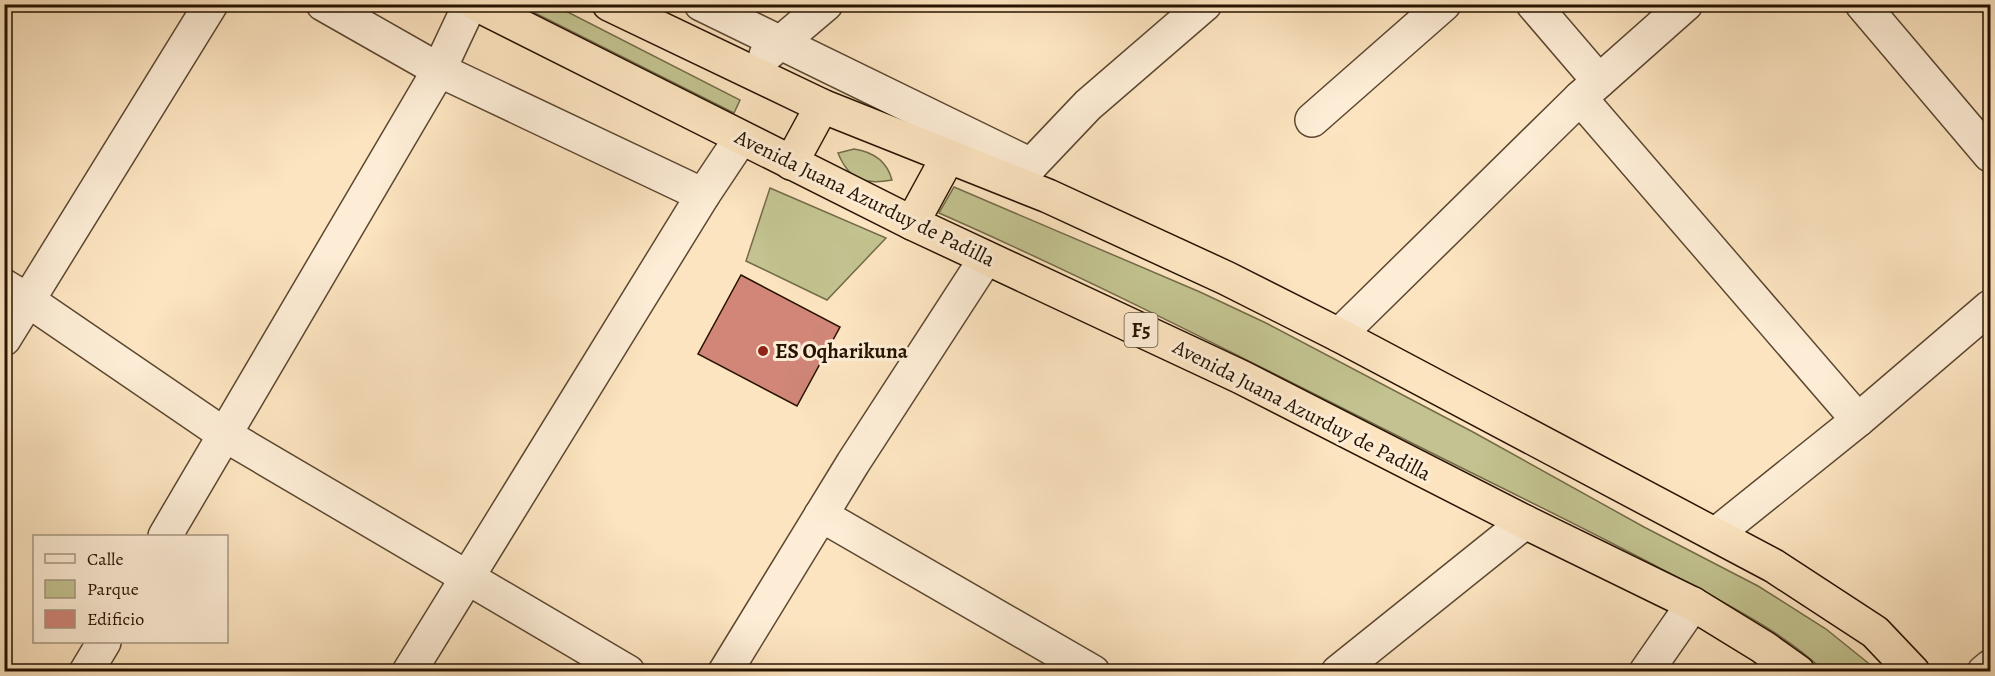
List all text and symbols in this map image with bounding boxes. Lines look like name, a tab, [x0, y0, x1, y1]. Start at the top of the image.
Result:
street label: Avenida Juana Azurduy de Padilla	[729, 122, 1000, 273]
road number: F5	[1124, 313, 1158, 347]
street label: Avenida Juana Azurduy de Padilla	[1167, 332, 1436, 487]
place label: ES Oqharikuna	[775, 337, 909, 365]
marker: ES Oqharikuna	[756, 344, 770, 358]
legend	[33, 535, 228, 643]
text: Calle	[87, 547, 124, 571]
text: Parque	[87, 577, 139, 601]
text: Edificio	[87, 607, 144, 631]

